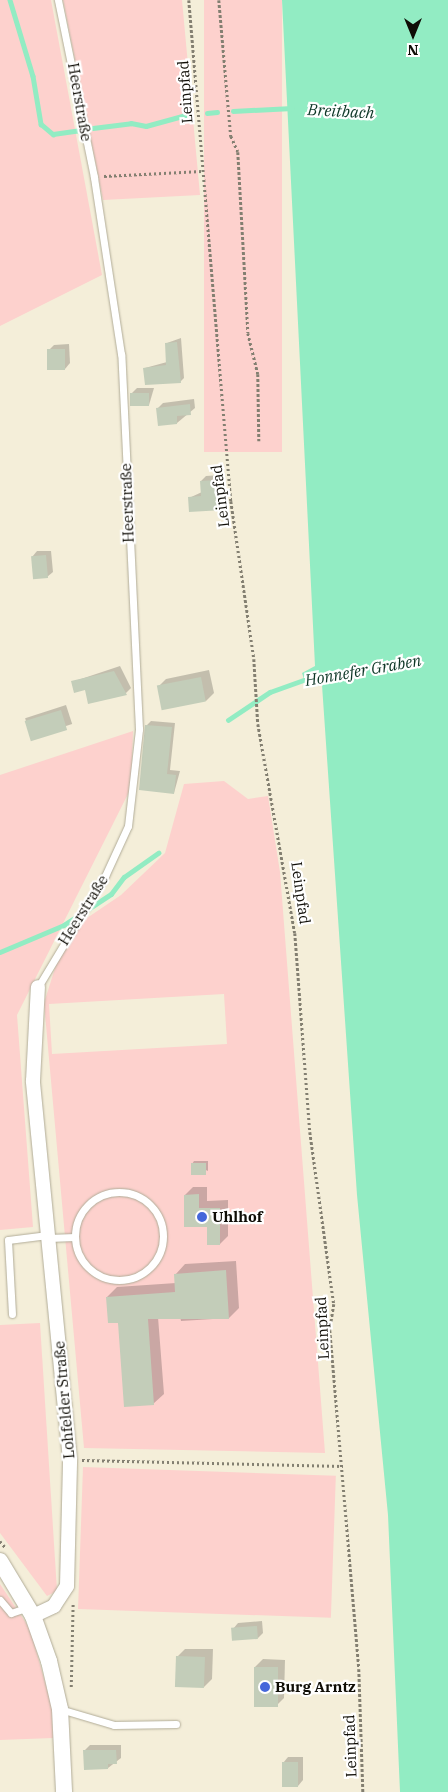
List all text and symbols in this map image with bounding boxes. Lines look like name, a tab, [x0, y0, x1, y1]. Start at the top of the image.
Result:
north arrow	[388, 10, 438, 60]
text: N	[407, 41, 419, 59]
street label: Leinpfad	[174, 60, 196, 124]
street label: Heerstraße	[64, 61, 96, 143]
water label: Breitbach	[307, 100, 375, 122]
street label: Heerstraße	[117, 463, 137, 543]
street label: Leinpfad	[207, 464, 233, 528]
water label: Honnefer Graben	[303, 650, 423, 690]
street label: Leinpfad	[288, 861, 314, 925]
street label: Heerstraße	[54, 872, 112, 948]
place label: Uhlhof	[212, 1208, 262, 1226]
marker: Uhlhof	[196, 1211, 208, 1223]
street label: Leinpfad	[311, 1296, 333, 1360]
street label: Lohfelder Straße	[50, 1340, 78, 1460]
place label: Burg Arntz	[275, 1678, 356, 1696]
marker: Burg Arntz	[259, 1681, 271, 1693]
street label: Leinpfad	[340, 1714, 360, 1778]

